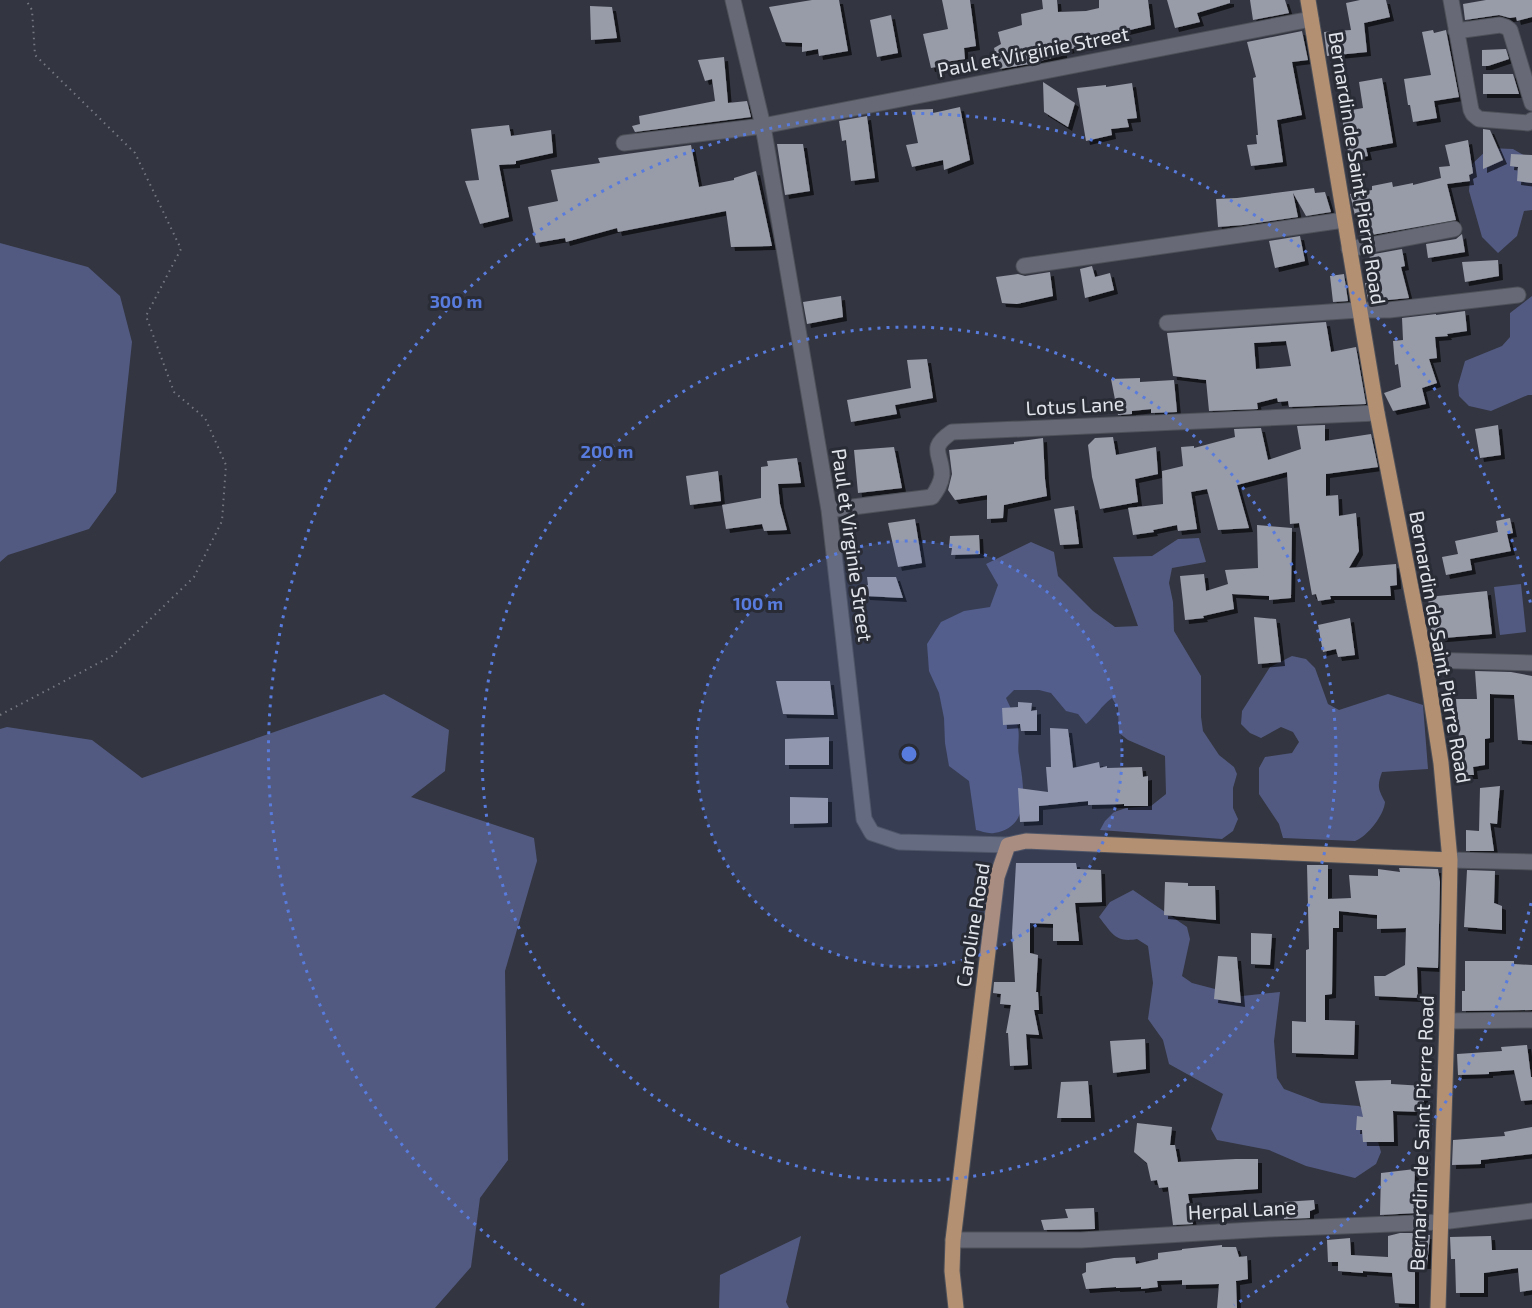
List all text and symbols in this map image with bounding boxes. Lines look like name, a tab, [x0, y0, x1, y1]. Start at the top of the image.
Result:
street label: Paul et Virginie Street	[935, 21, 1131, 81]
street label: Bernardin de Saint Pierre Road	[1325, 30, 1391, 306]
text: 300 m	[430, 290, 482, 312]
street label: Lotus Lane	[1025, 390, 1125, 420]
text: 200 m	[581, 440, 633, 462]
street label: Paul et Virginie Street	[828, 447, 878, 643]
street label: Bernardin de Saint Pierre Road	[1405, 509, 1477, 785]
text: 100 m	[733, 592, 783, 614]
centre of rings	[899, 744, 919, 764]
street label: Caroline Road	[950, 861, 994, 989]
street label: Bernardin de Saint Pierre Road	[1404, 995, 1438, 1271]
street label: Herpal Lane	[1187, 1194, 1297, 1224]

